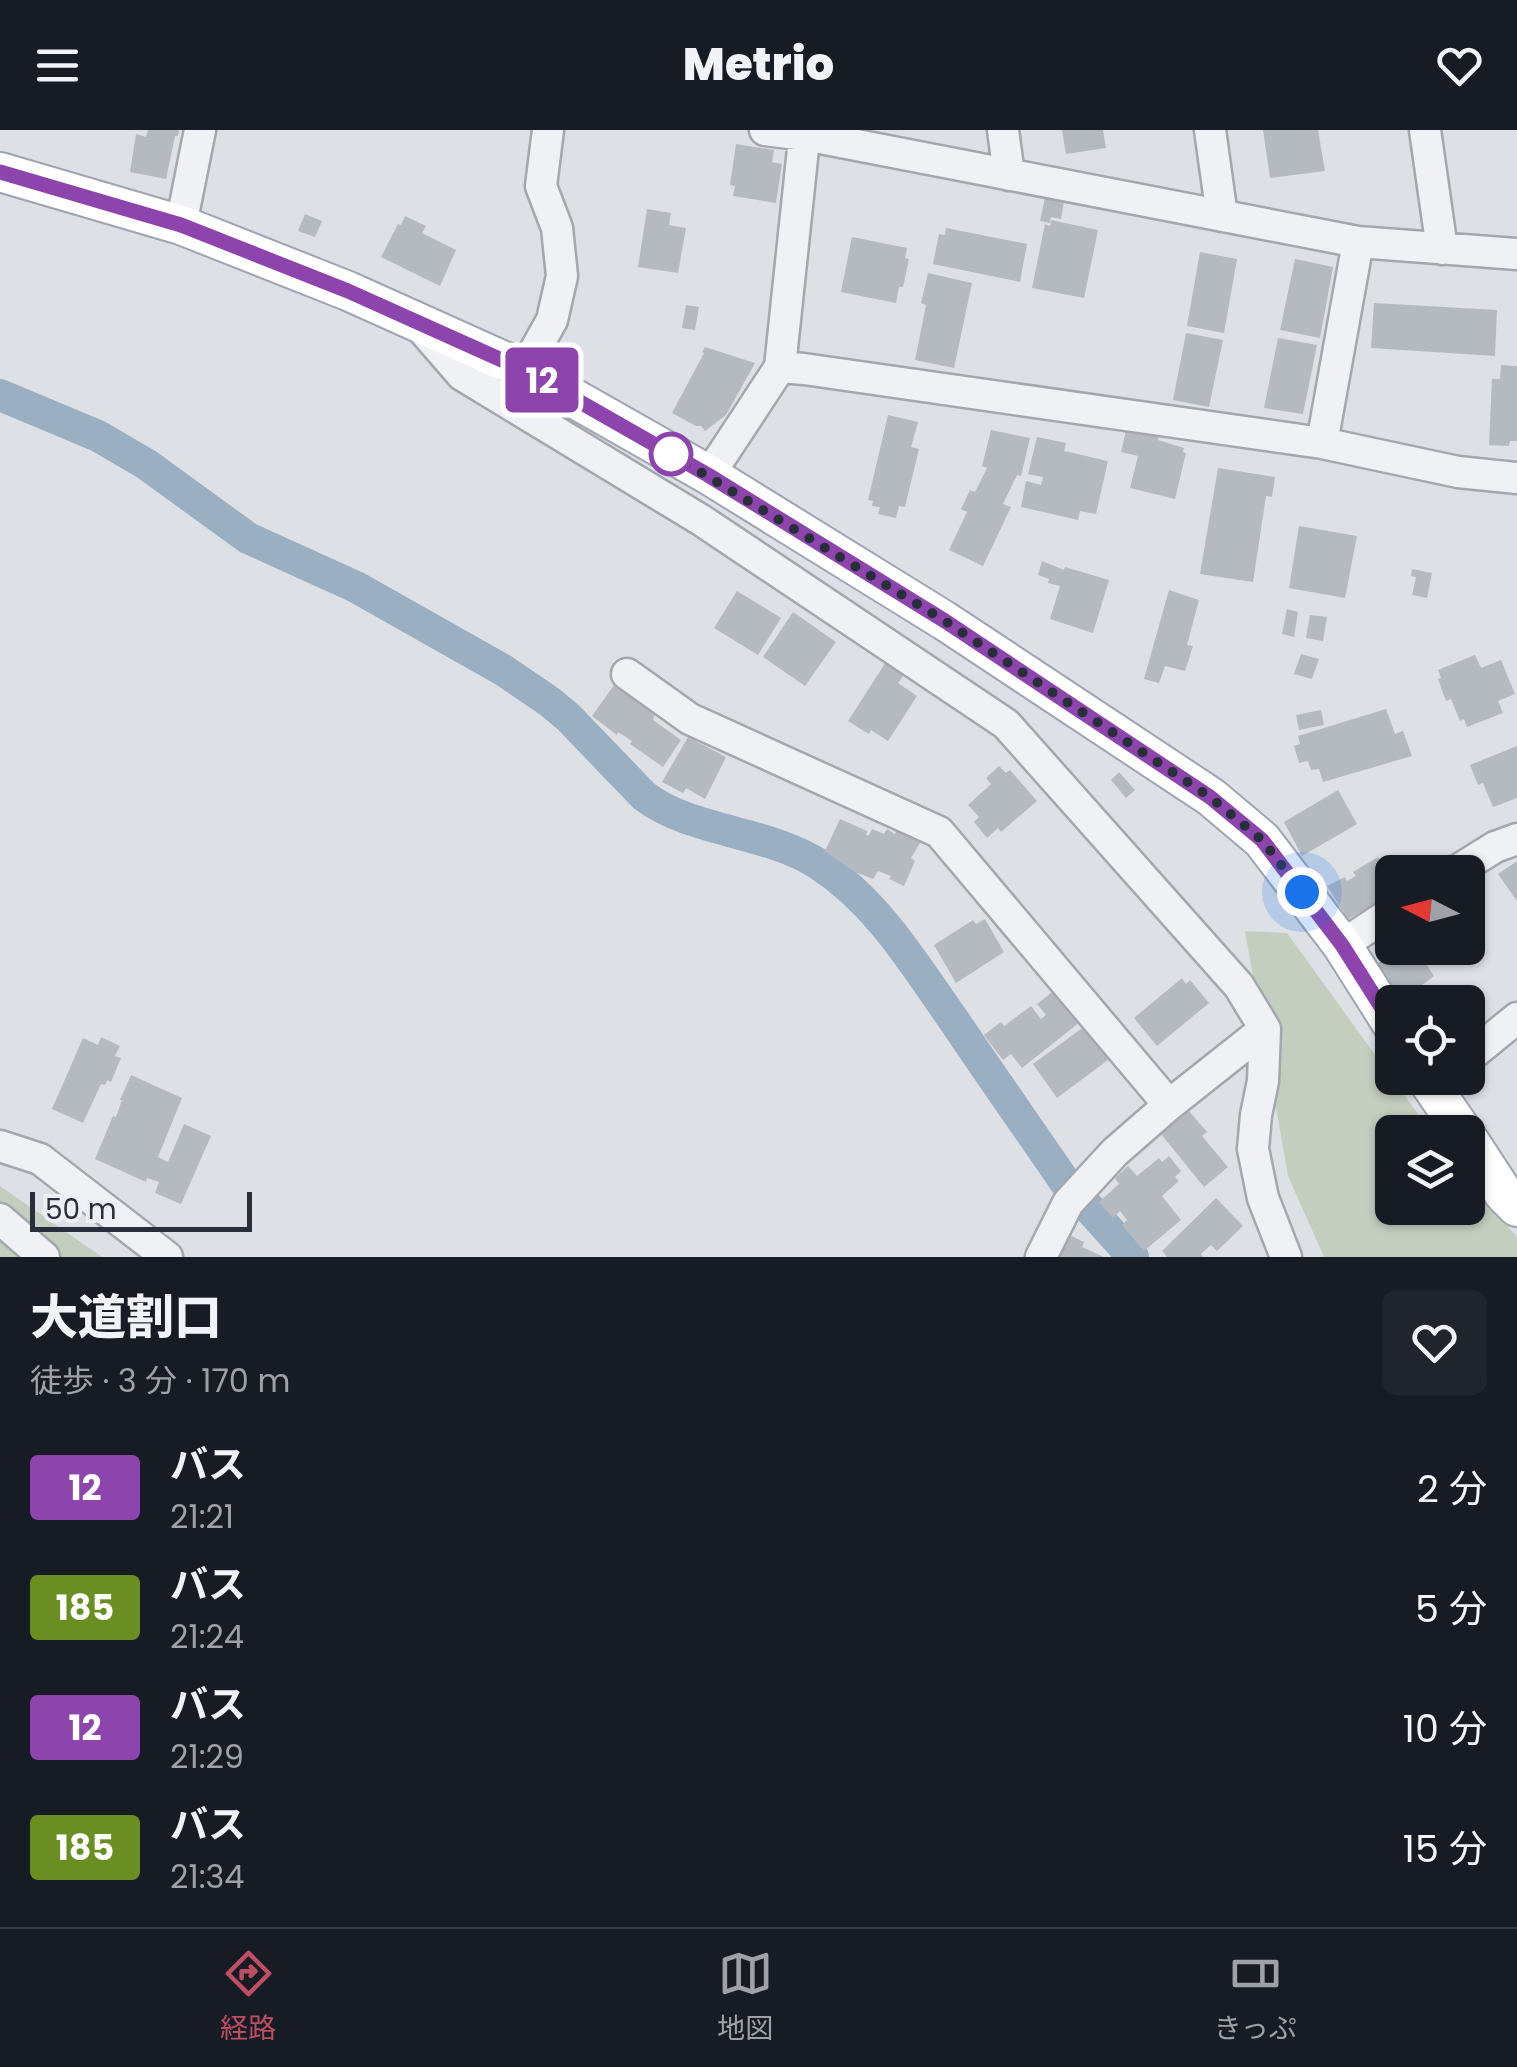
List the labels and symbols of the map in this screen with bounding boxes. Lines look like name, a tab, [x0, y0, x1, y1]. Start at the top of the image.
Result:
line badge: 12	[497, 348, 587, 412]
unlabelled marker	[650, 433, 692, 475]
north arrow	[1375, 855, 1485, 965]
your location	[1277, 867, 1327, 917]
scale bar	[30, 1187, 252, 1232]

